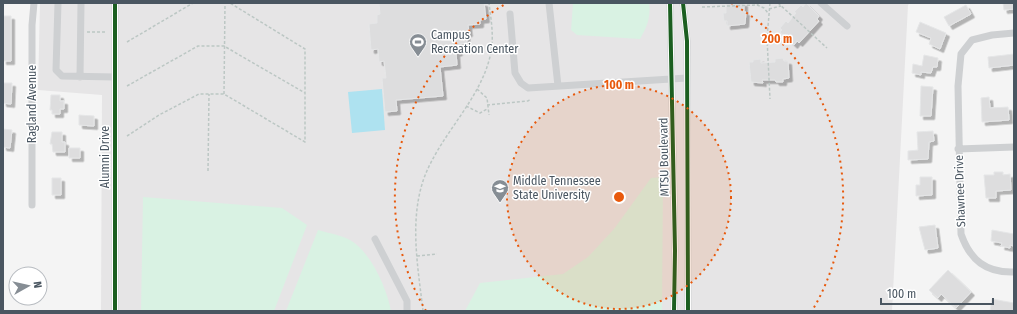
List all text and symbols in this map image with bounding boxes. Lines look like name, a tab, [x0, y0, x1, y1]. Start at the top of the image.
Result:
place label: Campus Recreation Center	[431, 28, 519, 56]
sports icon: Campus Recreation Center	[408, 32, 428, 57]
text: 200 m	[761, 32, 792, 46]
street label: Ragland Avenue	[25, 65, 39, 143]
text: 100 m	[604, 78, 634, 92]
street label: MTSU Boulevard	[656, 117, 672, 197]
street label: Alumni Drive	[98, 126, 112, 188]
street label: Shawnee Drive	[952, 155, 968, 227]
place label: Middle Tennessee State University	[513, 174, 601, 202]
school or university icon: Middle Tennessee State University	[490, 178, 510, 203]
centre of rings	[612, 190, 626, 204]
north arrow	[8, 266, 48, 306]
scale bar	[881, 280, 993, 306]
text: N	[31, 281, 44, 289]
text: 100 m	[887, 287, 916, 301]

